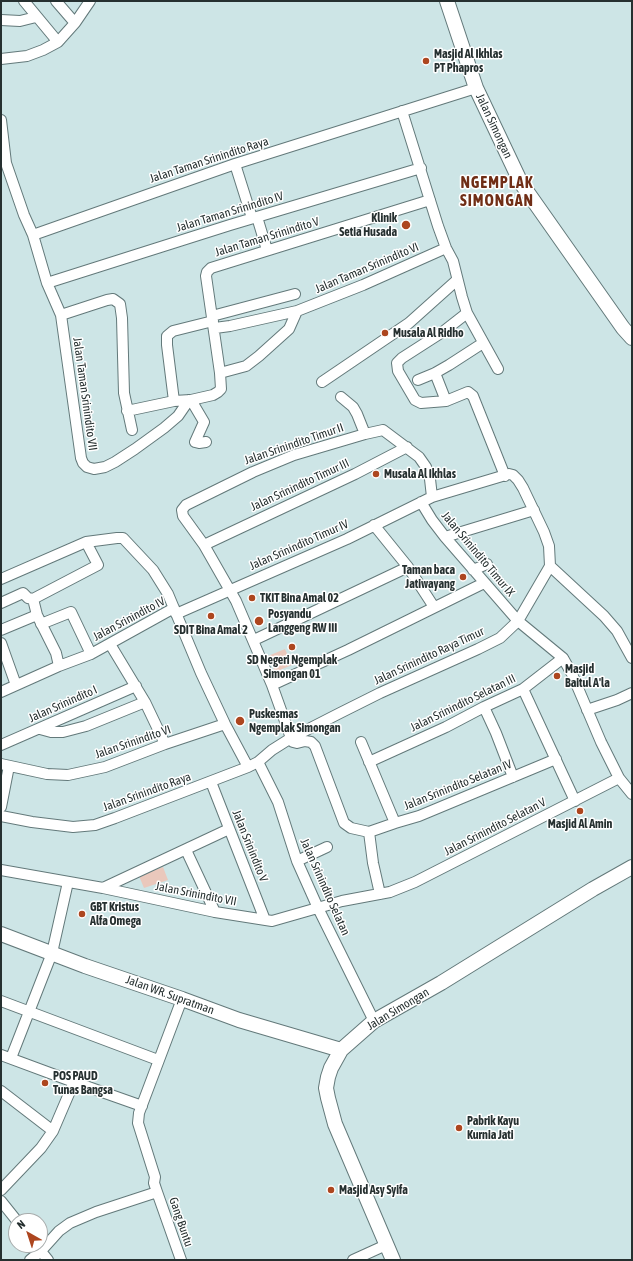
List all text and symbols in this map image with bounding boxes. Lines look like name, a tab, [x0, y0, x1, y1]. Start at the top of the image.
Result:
place label: Masjid Al Ikhlas PT Phapros	[434, 47, 503, 75]
marker: Masjid Al Ikhlas PT Phapros	[421, 56, 431, 66]
street label: Jalan Simongan	[473, 91, 515, 161]
street label: Jalan Taman Srinindito Raya	[148, 134, 270, 186]
district label: NGEMPLAK SIMONGAN	[460, 173, 534, 211]
street label: Jalan Taman Srinindito IV	[175, 189, 285, 235]
place label: Klinik Setia Husada	[339, 211, 397, 239]
street label: Jalan Taman Srinindito V	[213, 214, 321, 260]
marker: Klinik Setia Husada	[400, 219, 412, 231]
street label: Jalan Taman Srinindito VI	[313, 240, 421, 296]
place label: Musala Al Ridho	[393, 326, 464, 340]
marker: Musala Al Ridho	[380, 328, 390, 338]
street label: Jalan Taman Srinindito VII	[70, 336, 100, 452]
street label: Jalan Srinindito Timur II	[242, 420, 346, 468]
street label: Jalan Srinindito Timur III	[248, 456, 352, 514]
place label: Musala Al Ikhlas	[384, 467, 456, 481]
marker: Musala Al Ikhlas	[371, 469, 381, 479]
street label: Jalan Srinindito Timur IX	[438, 509, 518, 599]
street label: Jalan Srinindito Timur IV	[247, 517, 351, 573]
place label: Taman baca Jatiwayang	[402, 563, 455, 591]
marker: Taman baca Jatiwayang	[458, 572, 468, 582]
place label: TKIT Bina Amal 02	[260, 591, 339, 605]
marker: TKIT Bina Amal 02	[247, 593, 257, 603]
street label: Jalan Srinindito IV	[91, 594, 167, 644]
place label: Posyandu Langgeng RW III	[268, 607, 337, 635]
marker: SDIT Bina Amal 2	[206, 611, 216, 621]
marker: Posyandu Langgeng RW III	[253, 615, 265, 627]
place label: SDIT Bina Amal 2	[174, 623, 248, 637]
street label: Jalan Srinindito Raya Timur	[372, 624, 486, 688]
marker: SD Negeri Ngemplak Simongan 01	[287, 642, 297, 652]
place label: SD Negeri Ngemplak Simongan 01	[247, 653, 337, 681]
place label: Masjid Baitul A'la	[565, 662, 610, 690]
street label: Jalan Srinindito Selatan III	[408, 671, 518, 735]
marker: Masjid Baitul A'la	[552, 671, 562, 681]
street label: Jalan Srinindito I	[26, 682, 100, 726]
place label: Puskesmas Ngemplak Simongan	[249, 707, 341, 735]
marker: Puskesmas Ngemplak Simongan	[234, 715, 246, 727]
street label: Jalan Srinindito VI	[93, 722, 173, 762]
street label: Jalan Srinindito Selatan IV	[402, 757, 514, 813]
street label: Jalan Srinindito Raya	[101, 769, 193, 815]
street label: Jalan Srinindito Selatan V	[442, 795, 548, 859]
marker: Masjid Al Amin	[575, 806, 585, 816]
street label: Jalan Srinindito V	[229, 808, 271, 884]
place label: Masjid Al Amin	[548, 817, 612, 831]
street label: Jalan Srinindito Selatan	[297, 836, 353, 938]
street label: Jalan Srinindito VII	[154, 879, 238, 909]
place label: GBT Kristus Alfa Omega	[90, 900, 141, 928]
marker: GBT Kristus Alfa Omega	[77, 909, 87, 919]
street label: Jalan WR. Supratman	[124, 972, 216, 1018]
street label: Jalan Simongan	[364, 985, 432, 1033]
place label: POS PAUD Tunas Bangsa	[53, 1069, 113, 1097]
marker: POS PAUD Tunas Bangsa	[40, 1078, 50, 1088]
place label: Pabrik Kayu Kurnia Jati	[467, 1114, 519, 1142]
marker: Pabrik Kayu Kurnia Jati	[454, 1123, 464, 1133]
place label: Masjid Asy Syifa	[339, 1183, 408, 1197]
marker: Masjid Asy Syifa	[326, 1185, 336, 1195]
street label: Gang Buntu	[166, 1195, 196, 1249]
north arrow	[8, 1213, 48, 1253]
text: N	[15, 1218, 27, 1231]

